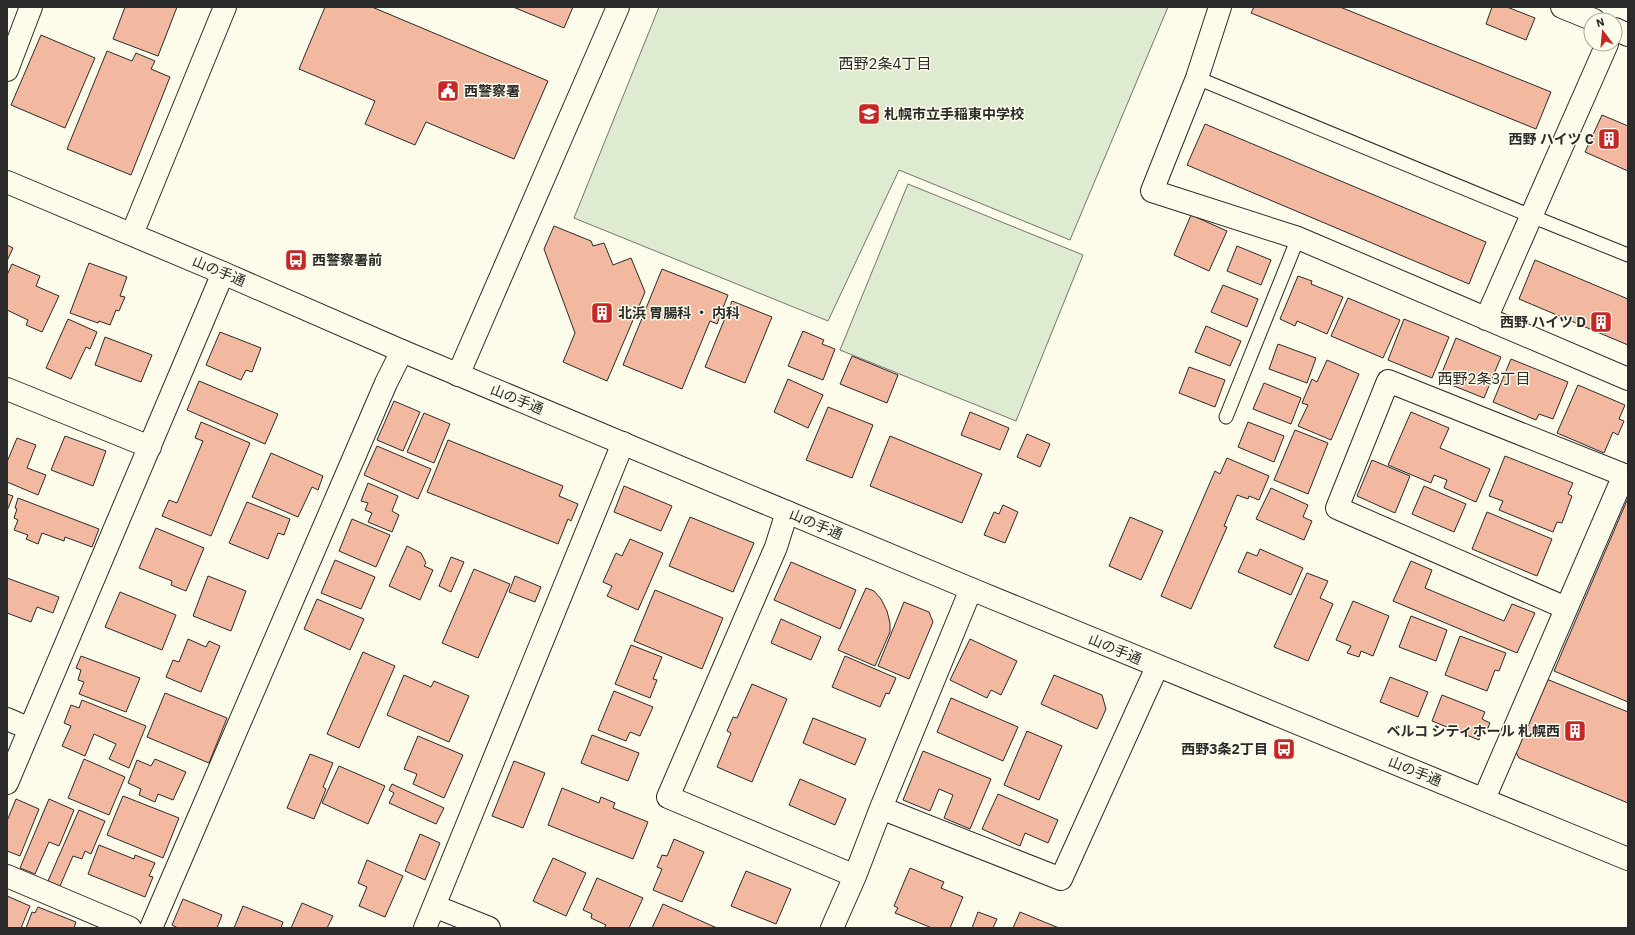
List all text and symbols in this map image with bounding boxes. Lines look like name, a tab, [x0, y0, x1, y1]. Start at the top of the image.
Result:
north arrow	[1583, 12, 1623, 52]
text: N	[1594, 15, 1606, 30]
district label: 西野2条4丁目	[838, 54, 932, 73]
public building icon: 西警察署	[435, 78, 461, 104]
place label: 西警察署	[464, 82, 520, 100]
school or university icon: 札幌市立手稲東中学校	[856, 101, 882, 127]
place label: 札幌市立手稲東中学校	[884, 105, 1024, 123]
building icon: 西野 ハイツ C	[1596, 126, 1622, 152]
place label: 西野 ハイツ C	[1509, 130, 1594, 148]
bus stop icon: 西警察署前	[283, 247, 309, 273]
place label: 西警察署前	[312, 251, 382, 269]
street label: 山の手通	[190, 252, 248, 290]
building icon: 北浜 胃腸科 ・ 内科	[589, 300, 615, 326]
place label: 北浜 胃腸科 ・ 内科	[618, 304, 740, 322]
building icon: 西野 ハイツ D	[1588, 309, 1614, 335]
place label: 西野 ハイツ D	[1500, 313, 1586, 331]
district label: 西野2条3丁目	[1437, 369, 1531, 388]
street label: 山の手通	[488, 380, 546, 418]
street label: 山の手通	[787, 505, 845, 543]
street label: 山の手通	[1086, 630, 1144, 668]
building icon: ベルコ シティホール 札幌西	[1562, 718, 1588, 744]
place label: ベルコ シティホール 札幌西	[1387, 722, 1560, 740]
bus stop icon: 西野3条2丁目	[1271, 736, 1297, 762]
place label: 西野3条2丁目	[1181, 740, 1268, 758]
street label: 山の手通	[1386, 752, 1444, 790]

